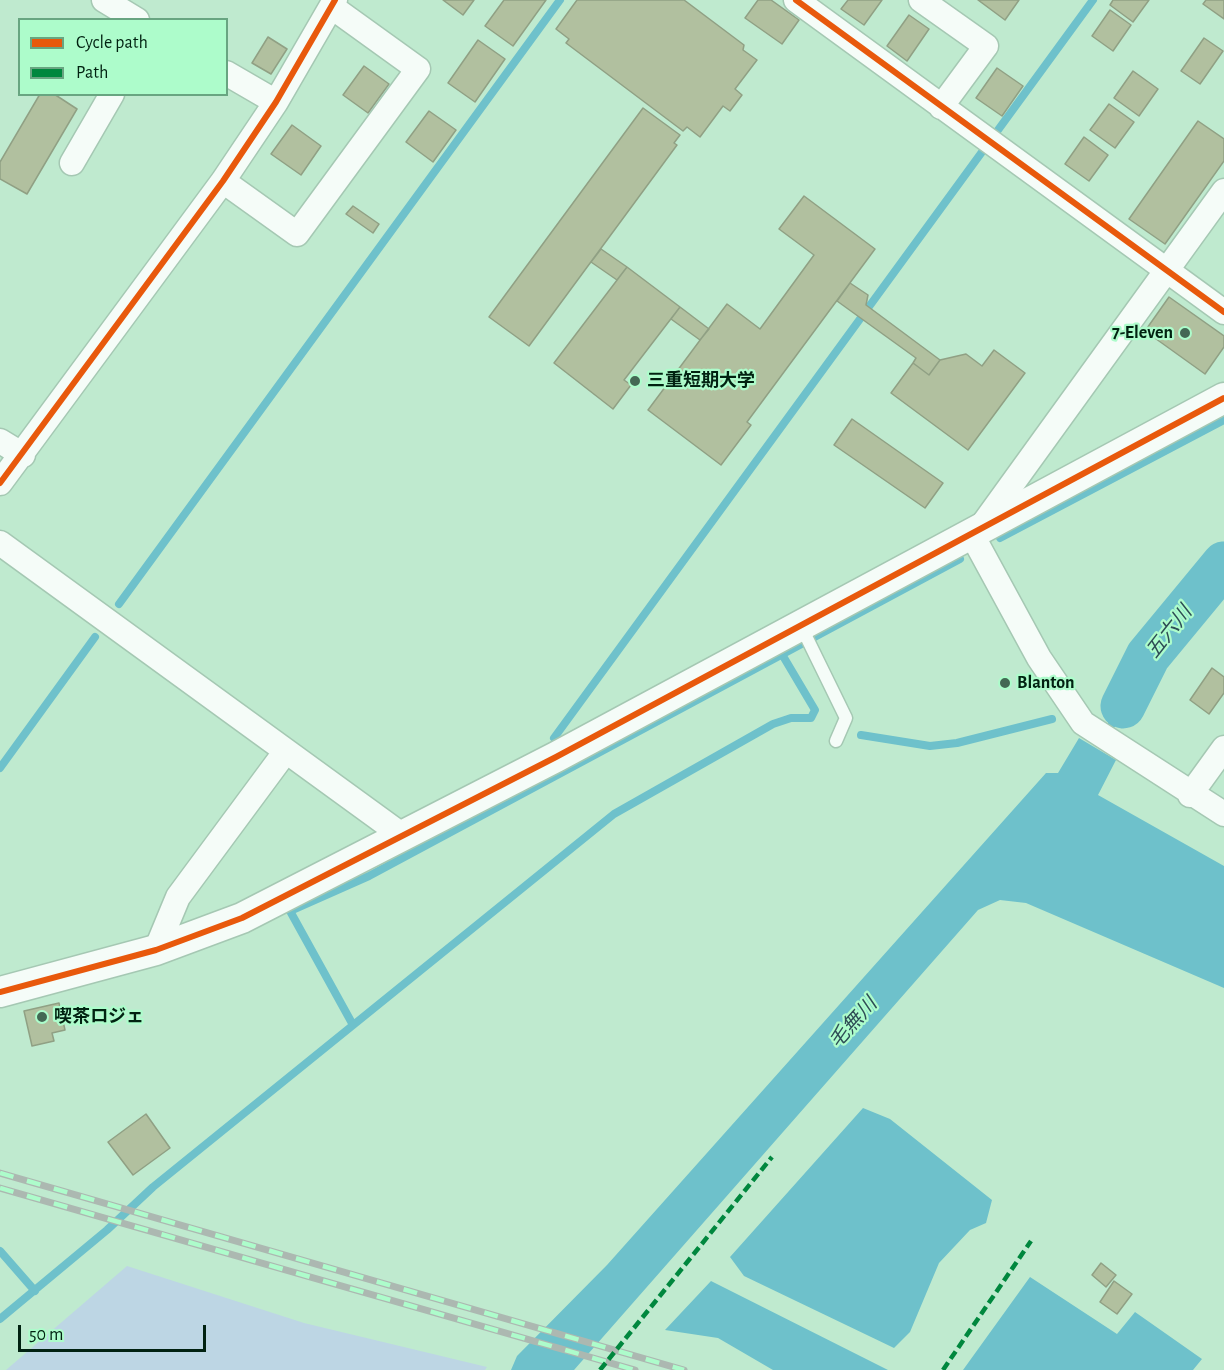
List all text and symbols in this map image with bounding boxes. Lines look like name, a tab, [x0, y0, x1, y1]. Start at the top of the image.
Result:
legend	[18, 18, 228, 96]
text: Cycle path	[76, 34, 148, 52]
text: Path	[76, 64, 108, 82]
place label: 7-Eleven	[1112, 322, 1173, 344]
marker: 7-Eleven	[1178, 326, 1192, 340]
place label: 三重短期大学	[647, 370, 755, 392]
marker: 三重短期大学	[628, 374, 642, 388]
water label: 五六川	[1141, 601, 1197, 663]
place label: Blanton	[1017, 672, 1074, 694]
marker: Blanton	[998, 676, 1012, 690]
water label: 毛無川	[824, 993, 882, 1053]
place label: 喫茶ロジェ	[54, 1006, 144, 1028]
marker: 喫茶ロジェ	[35, 1010, 49, 1024]
scale bar	[21, 1313, 208, 1351]
text: 50 m	[29, 1326, 63, 1344]

